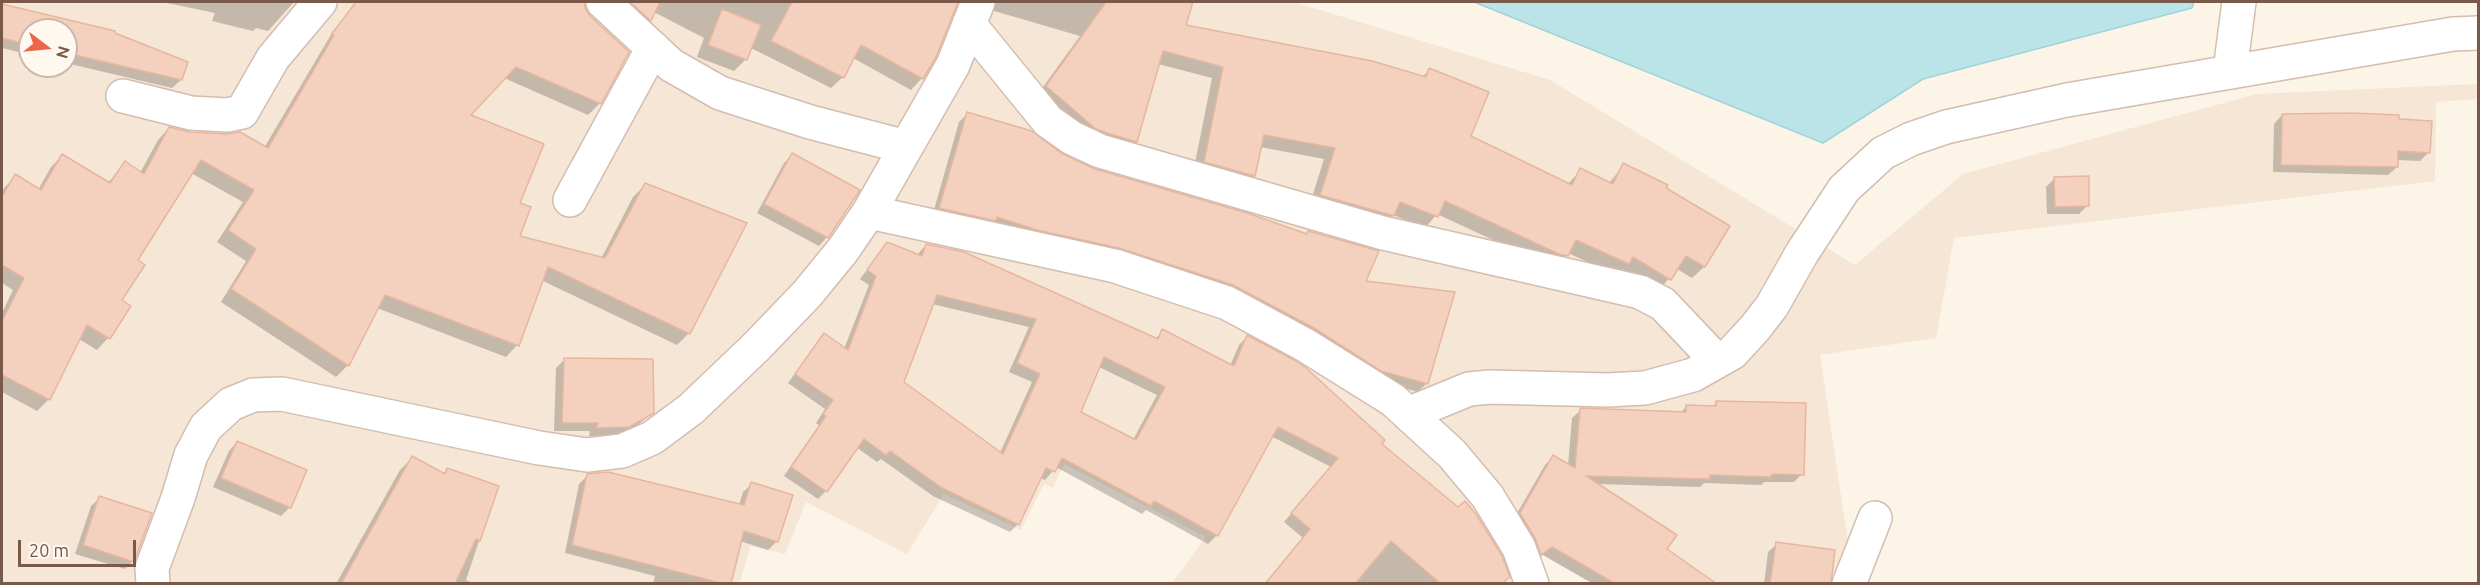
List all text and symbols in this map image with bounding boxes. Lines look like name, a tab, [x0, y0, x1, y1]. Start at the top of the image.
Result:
north arrow	[18, 18, 78, 78]
text: N	[53, 44, 74, 61]
scale bar	[21, 528, 140, 566]
text: 20 m	[29, 540, 69, 560]

